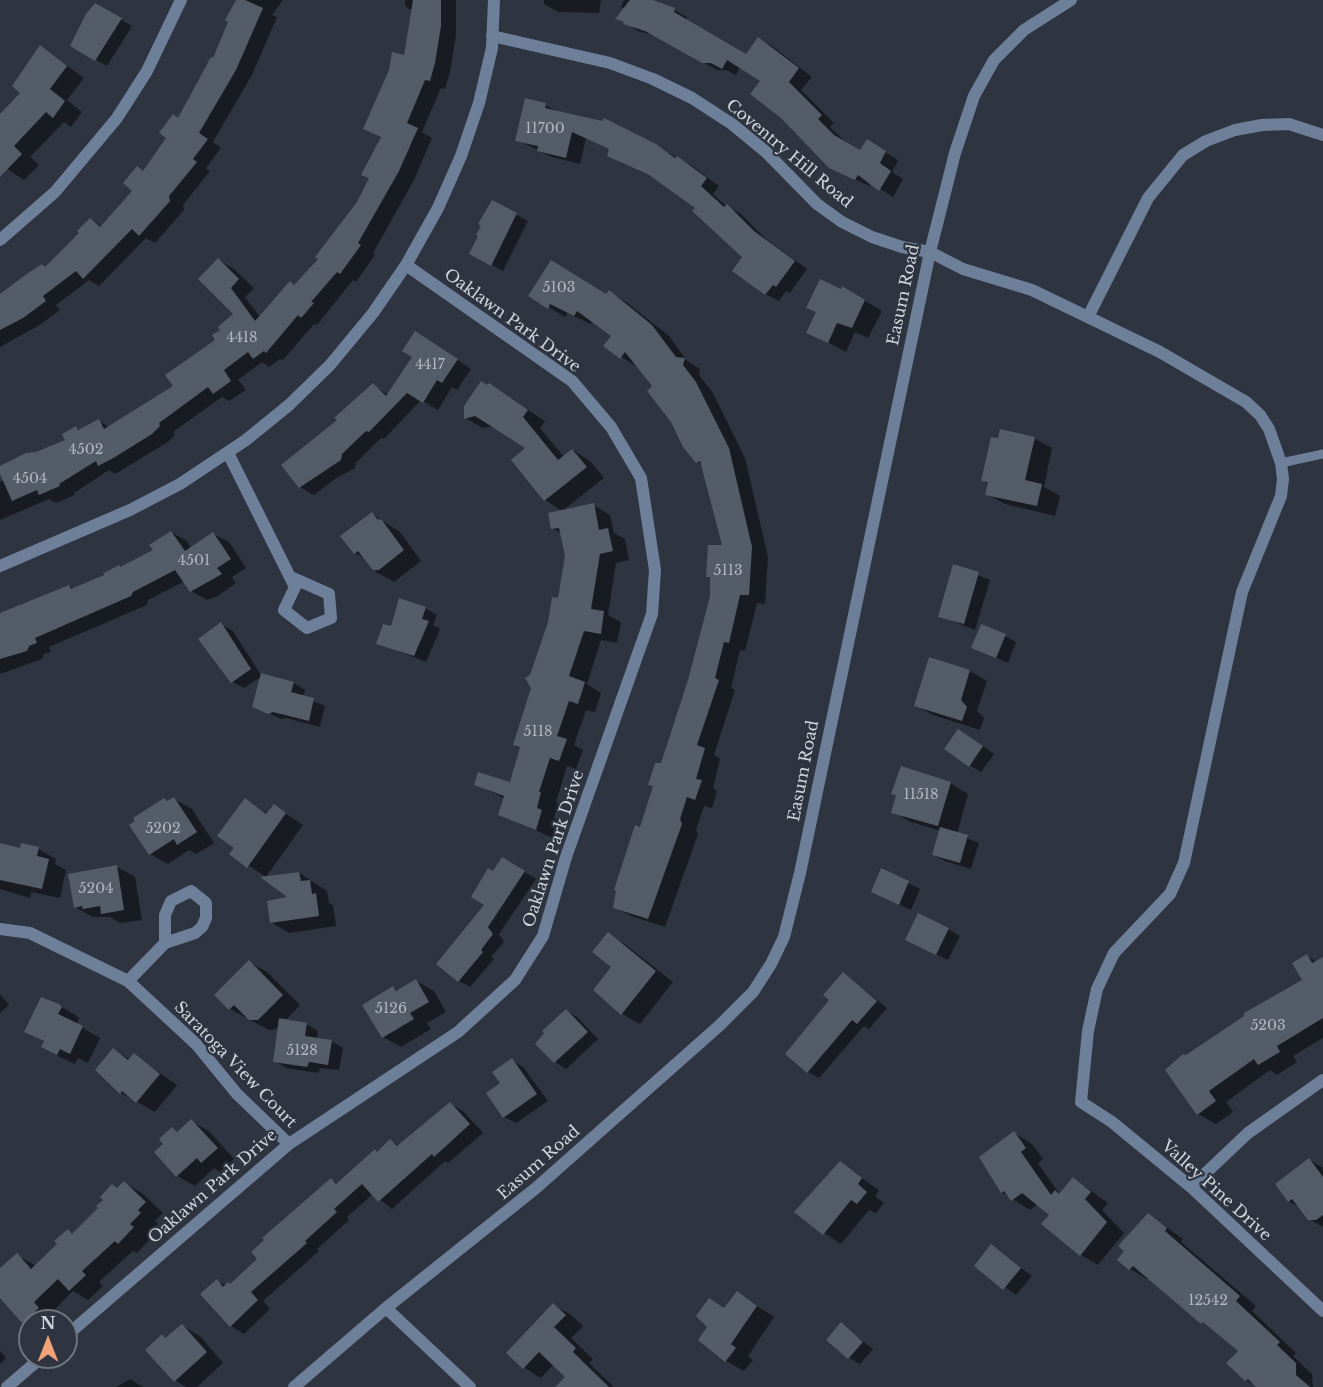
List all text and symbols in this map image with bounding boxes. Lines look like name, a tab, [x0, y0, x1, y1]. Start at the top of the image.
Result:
street label: Coventry Hill Road	[722, 96, 856, 212]
house number: 11700	[525, 121, 565, 137]
street label: Easum Road	[884, 243, 924, 347]
street label: Oaklawn Park Drive	[440, 265, 584, 377]
house number: 5103	[543, 280, 575, 296]
house number: 4418	[226, 330, 258, 346]
house number: 4417	[415, 357, 445, 373]
house number: 4502	[69, 442, 103, 458]
house number: 4504	[13, 471, 47, 487]
house number: 4501	[178, 553, 210, 569]
house number: 5113	[713, 563, 743, 579]
street label: Easum Road	[785, 719, 823, 823]
house number: 5118	[524, 724, 552, 740]
street label: Oaklawn Park Drive	[519, 768, 589, 930]
house number: 11518	[903, 787, 939, 803]
house number: 5202	[145, 821, 181, 837]
house number: 5204	[79, 881, 113, 897]
street label: Saratoga View Court	[170, 998, 300, 1132]
house number: 5126	[375, 1001, 407, 1017]
house number: 5203	[1250, 1018, 1286, 1034]
house number: 5128	[286, 1043, 318, 1059]
street label: Easum Road	[494, 1122, 584, 1204]
street label: Oaklawn Park Drive	[145, 1126, 281, 1248]
street label: Valley Pine Drive	[1157, 1137, 1275, 1245]
house number: 12542	[1188, 1293, 1228, 1309]
north arrow	[18, 1309, 78, 1369]
text: N	[40, 1313, 56, 1333]

